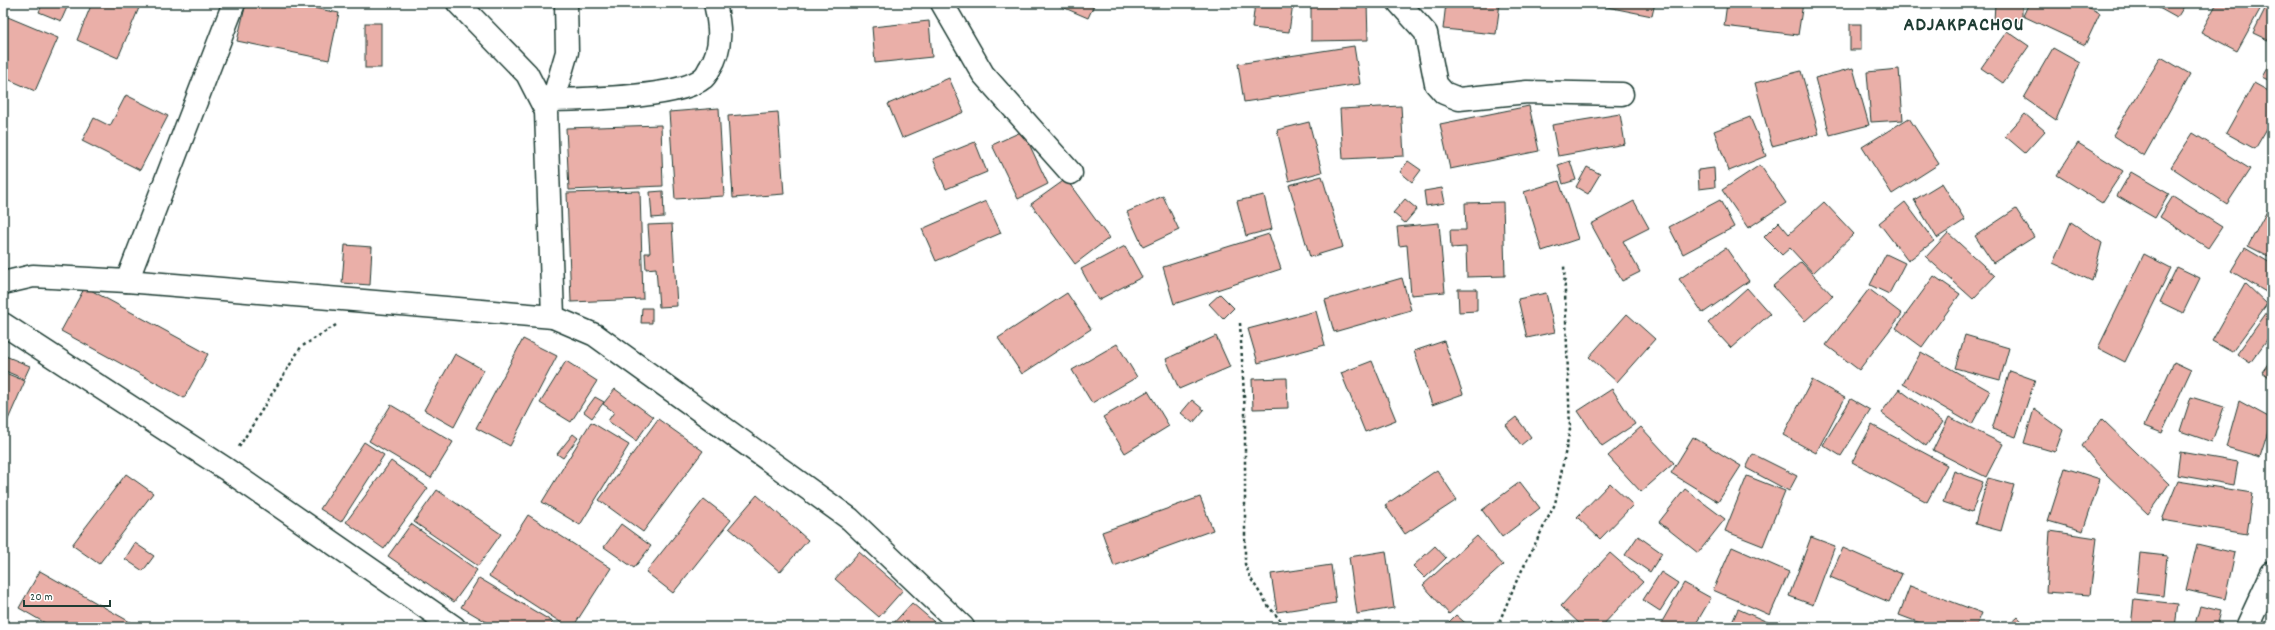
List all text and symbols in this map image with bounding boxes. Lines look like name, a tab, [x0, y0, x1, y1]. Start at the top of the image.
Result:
district label: ADJAKPACHOU	[1904, 12, 2024, 40]
scale bar	[24, 582, 110, 608]
text: 20 m	[30, 589, 53, 606]

